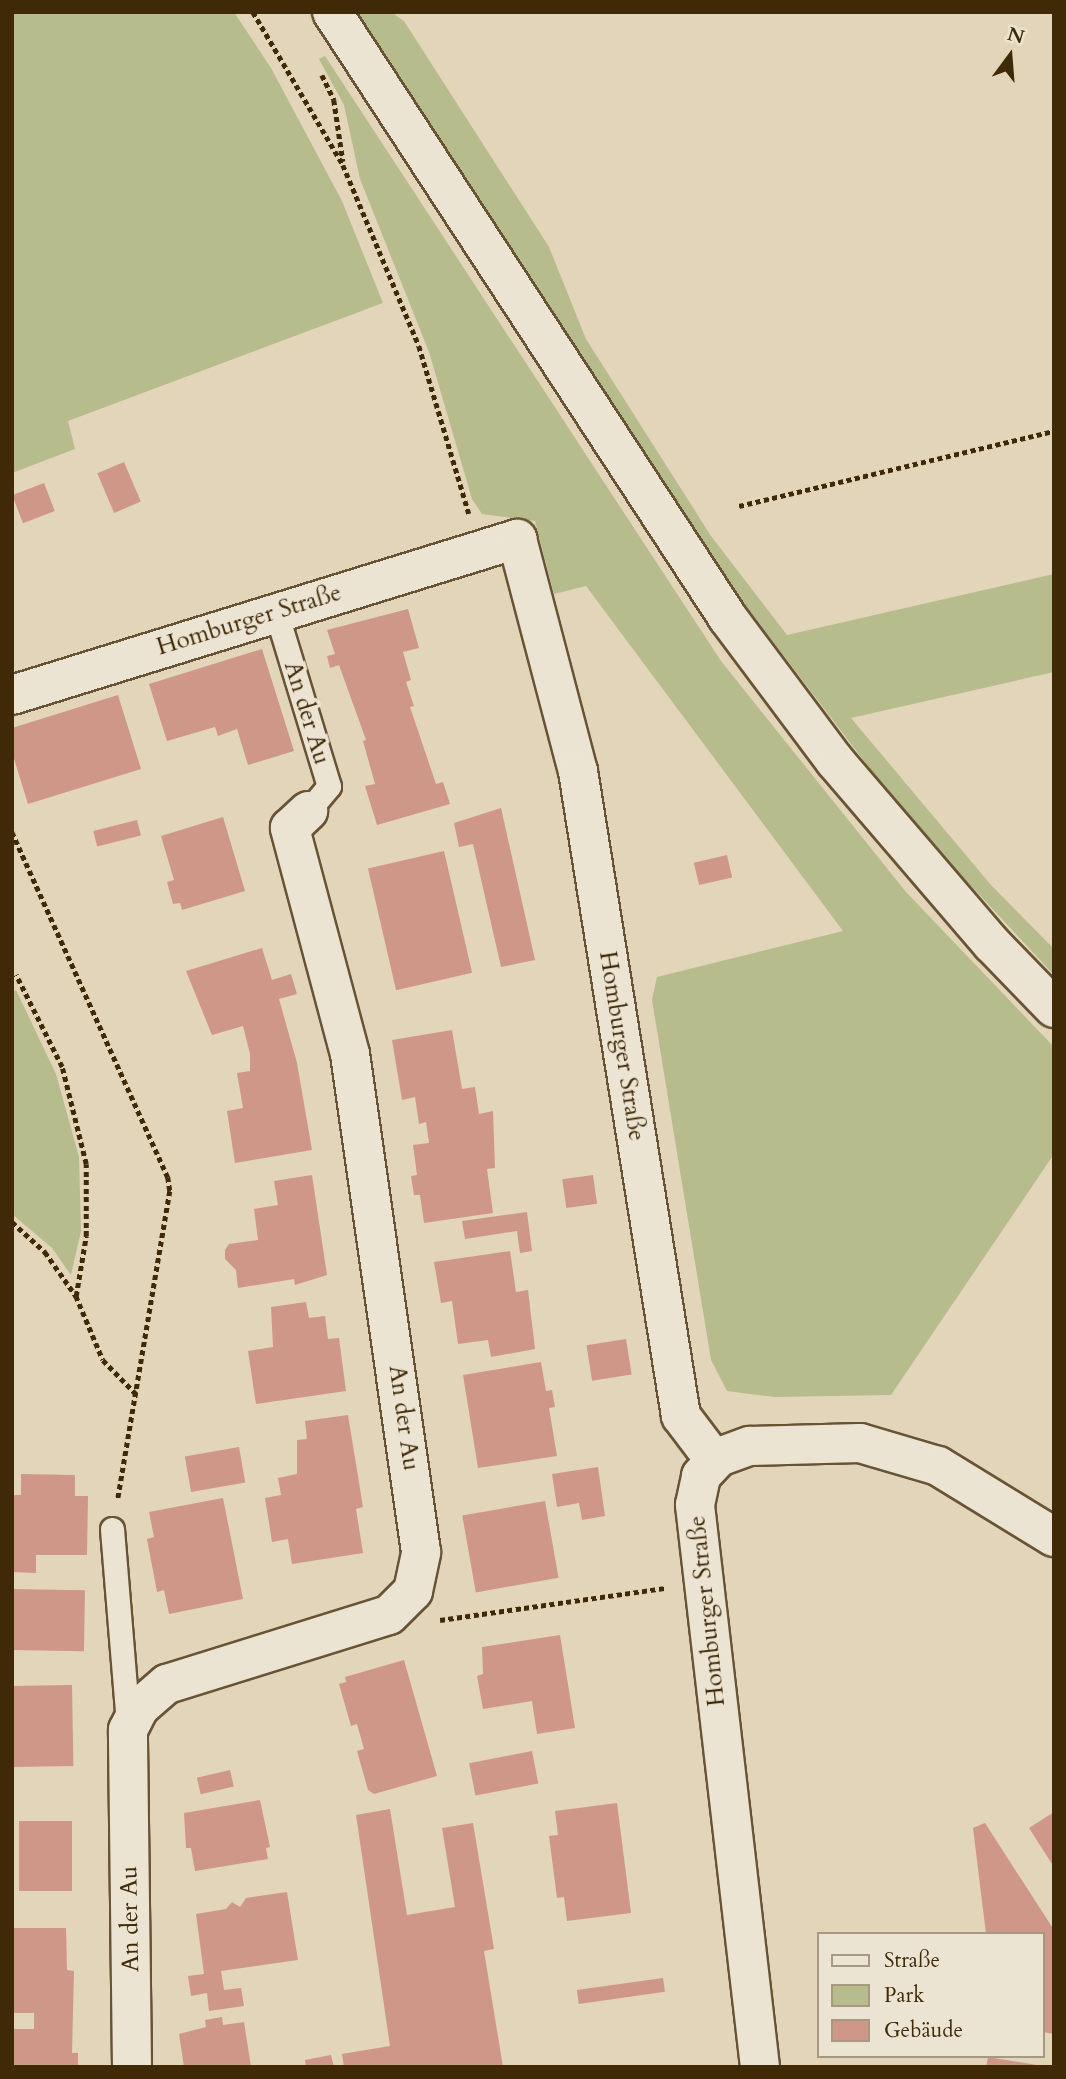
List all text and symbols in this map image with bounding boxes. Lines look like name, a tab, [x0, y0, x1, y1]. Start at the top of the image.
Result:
north arrow	[975, 21, 1045, 91]
text: N	[1004, 21, 1027, 51]
street label: Homburger Straße	[153, 578, 345, 662]
street label: An der Au	[278, 658, 336, 768]
street label: Homburger Straße	[593, 949, 651, 1143]
street label: An der Au	[382, 1363, 426, 1473]
street label: Homburger Straße	[683, 1514, 731, 1708]
street label: An der Au	[115, 1866, 145, 1972]
legend	[818, 1932, 1045, 2058]
text: Straße	[884, 1946, 940, 1975]
text: Park	[884, 1981, 924, 2010]
text: Gebäude	[884, 2016, 963, 2045]

